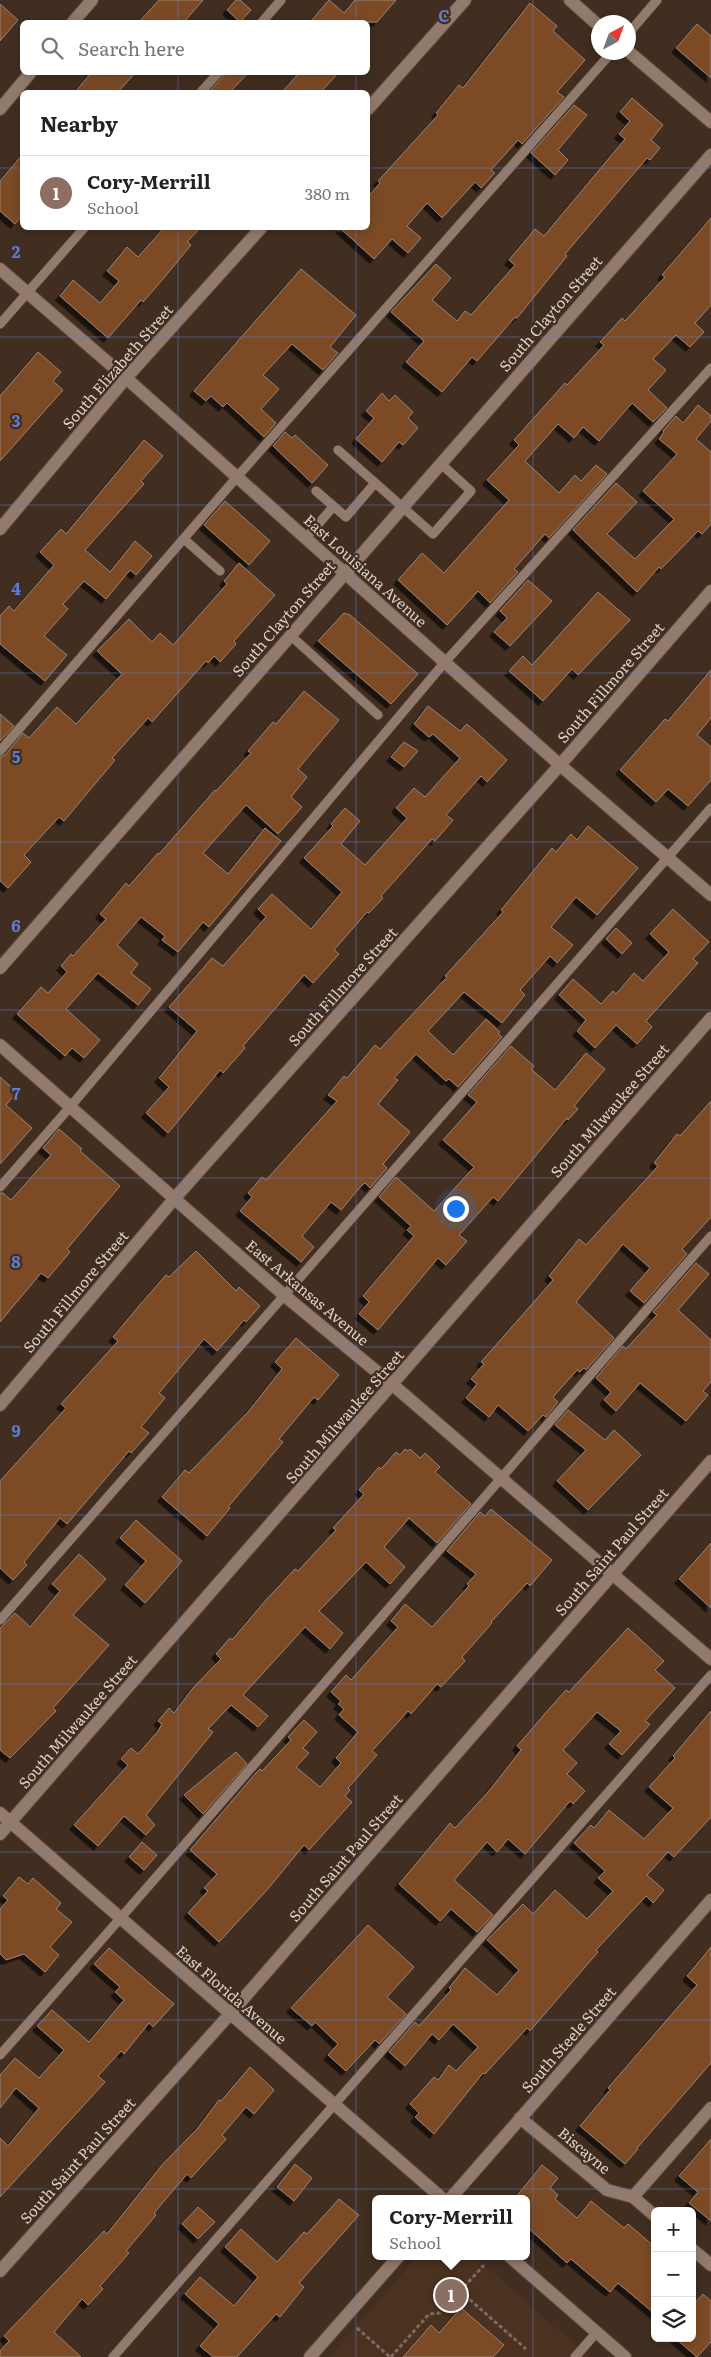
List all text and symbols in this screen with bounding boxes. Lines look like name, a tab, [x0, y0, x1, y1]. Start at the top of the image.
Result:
text: C	[438, 3, 450, 27]
north arrow	[591, 15, 636, 60]
search box	[20, 20, 370, 75]
icon: search	[38, 34, 66, 62]
text: Search here	[78, 34, 185, 62]
text: Nearby	[40, 107, 118, 138]
text: Cory-Merrill	[87, 167, 211, 195]
text: 1	[53, 181, 59, 205]
text: 380 m	[305, 181, 350, 205]
text: School	[87, 195, 139, 219]
text: 2	[12, 239, 21, 263]
street label: South Clayton Street	[493, 250, 607, 376]
street label: South Elizabeth Street	[56, 299, 178, 433]
text: 3	[12, 408, 21, 432]
street label: East Louisiana Avenue	[299, 508, 433, 632]
street label: South Clayton Street	[226, 555, 340, 681]
text: 4	[11, 576, 21, 600]
street label: South Fillmore Street	[551, 616, 669, 748]
text: 5	[12, 744, 21, 768]
text: 6	[11, 913, 21, 937]
street label: South Fillmore Street	[282, 921, 402, 1051]
street label: South Milwaukee Street	[544, 1038, 674, 1182]
text: 7	[12, 1081, 21, 1105]
your location	[443, 1196, 469, 1222]
street label: South Fillmore Street	[17, 1225, 133, 1357]
street label: East Arkansas Avenue	[241, 1233, 375, 1351]
text: 8	[11, 1249, 21, 1273]
street label: South Milwaukee Street	[279, 1344, 409, 1488]
text: 9	[11, 1418, 21, 1442]
street label: South Saint Paul Street	[549, 1482, 673, 1620]
street label: South Milwaukee Street	[12, 1649, 142, 1793]
street label: South Saint Paul Street	[283, 1788, 407, 1926]
street label: East Florida Avenue	[171, 1939, 293, 2049]
street label: South Steele Street	[515, 1981, 621, 2097]
street label: South Saint Paul Street	[14, 2092, 140, 2228]
street label: Biscayne	[554, 2121, 617, 2179]
popup	[372, 2195, 530, 2260]
text: Cory-Merrill	[389, 2202, 513, 2230]
map controls	[651, 2207, 696, 2342]
button: +	[651, 2207, 696, 2252]
text: School	[389, 2230, 441, 2254]
button: −	[651, 2252, 696, 2297]
pin: 1	[435, 2276, 467, 2314]
button: layers	[651, 2297, 696, 2342]

